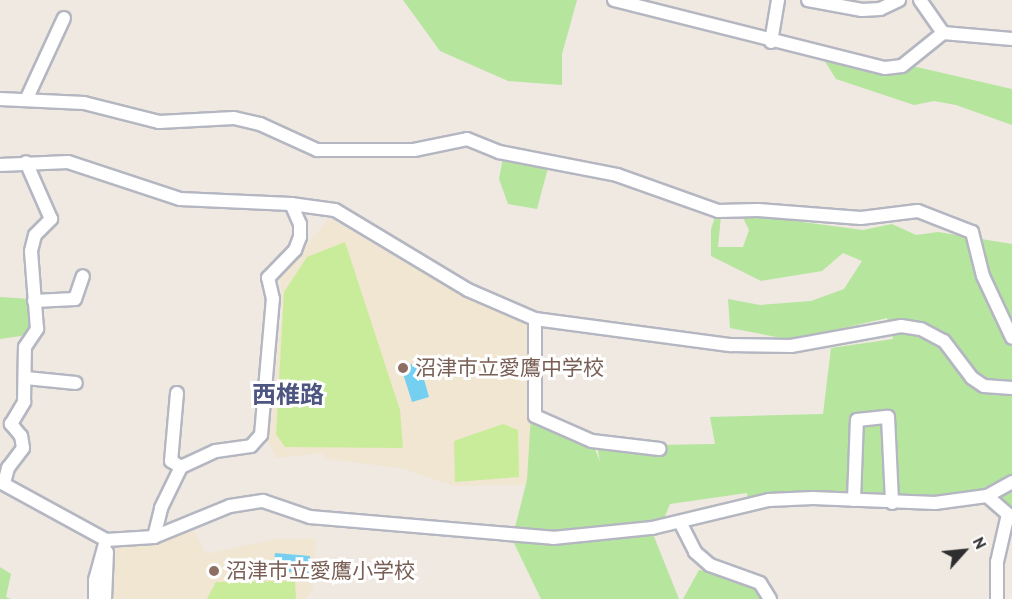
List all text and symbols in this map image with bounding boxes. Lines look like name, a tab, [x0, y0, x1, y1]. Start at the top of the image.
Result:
place label: 沼津市立愛鷹中学校	[415, 355, 604, 381]
marker: 沼津市立愛鷹中学校	[396, 361, 410, 375]
district label: 西椎路	[252, 381, 324, 409]
north arrow	[934, 521, 994, 581]
text: N	[969, 534, 991, 552]
place label: 沼津市立愛鷹小学校	[226, 558, 415, 584]
marker: 沼津市立愛鷹小学校	[207, 564, 221, 578]

